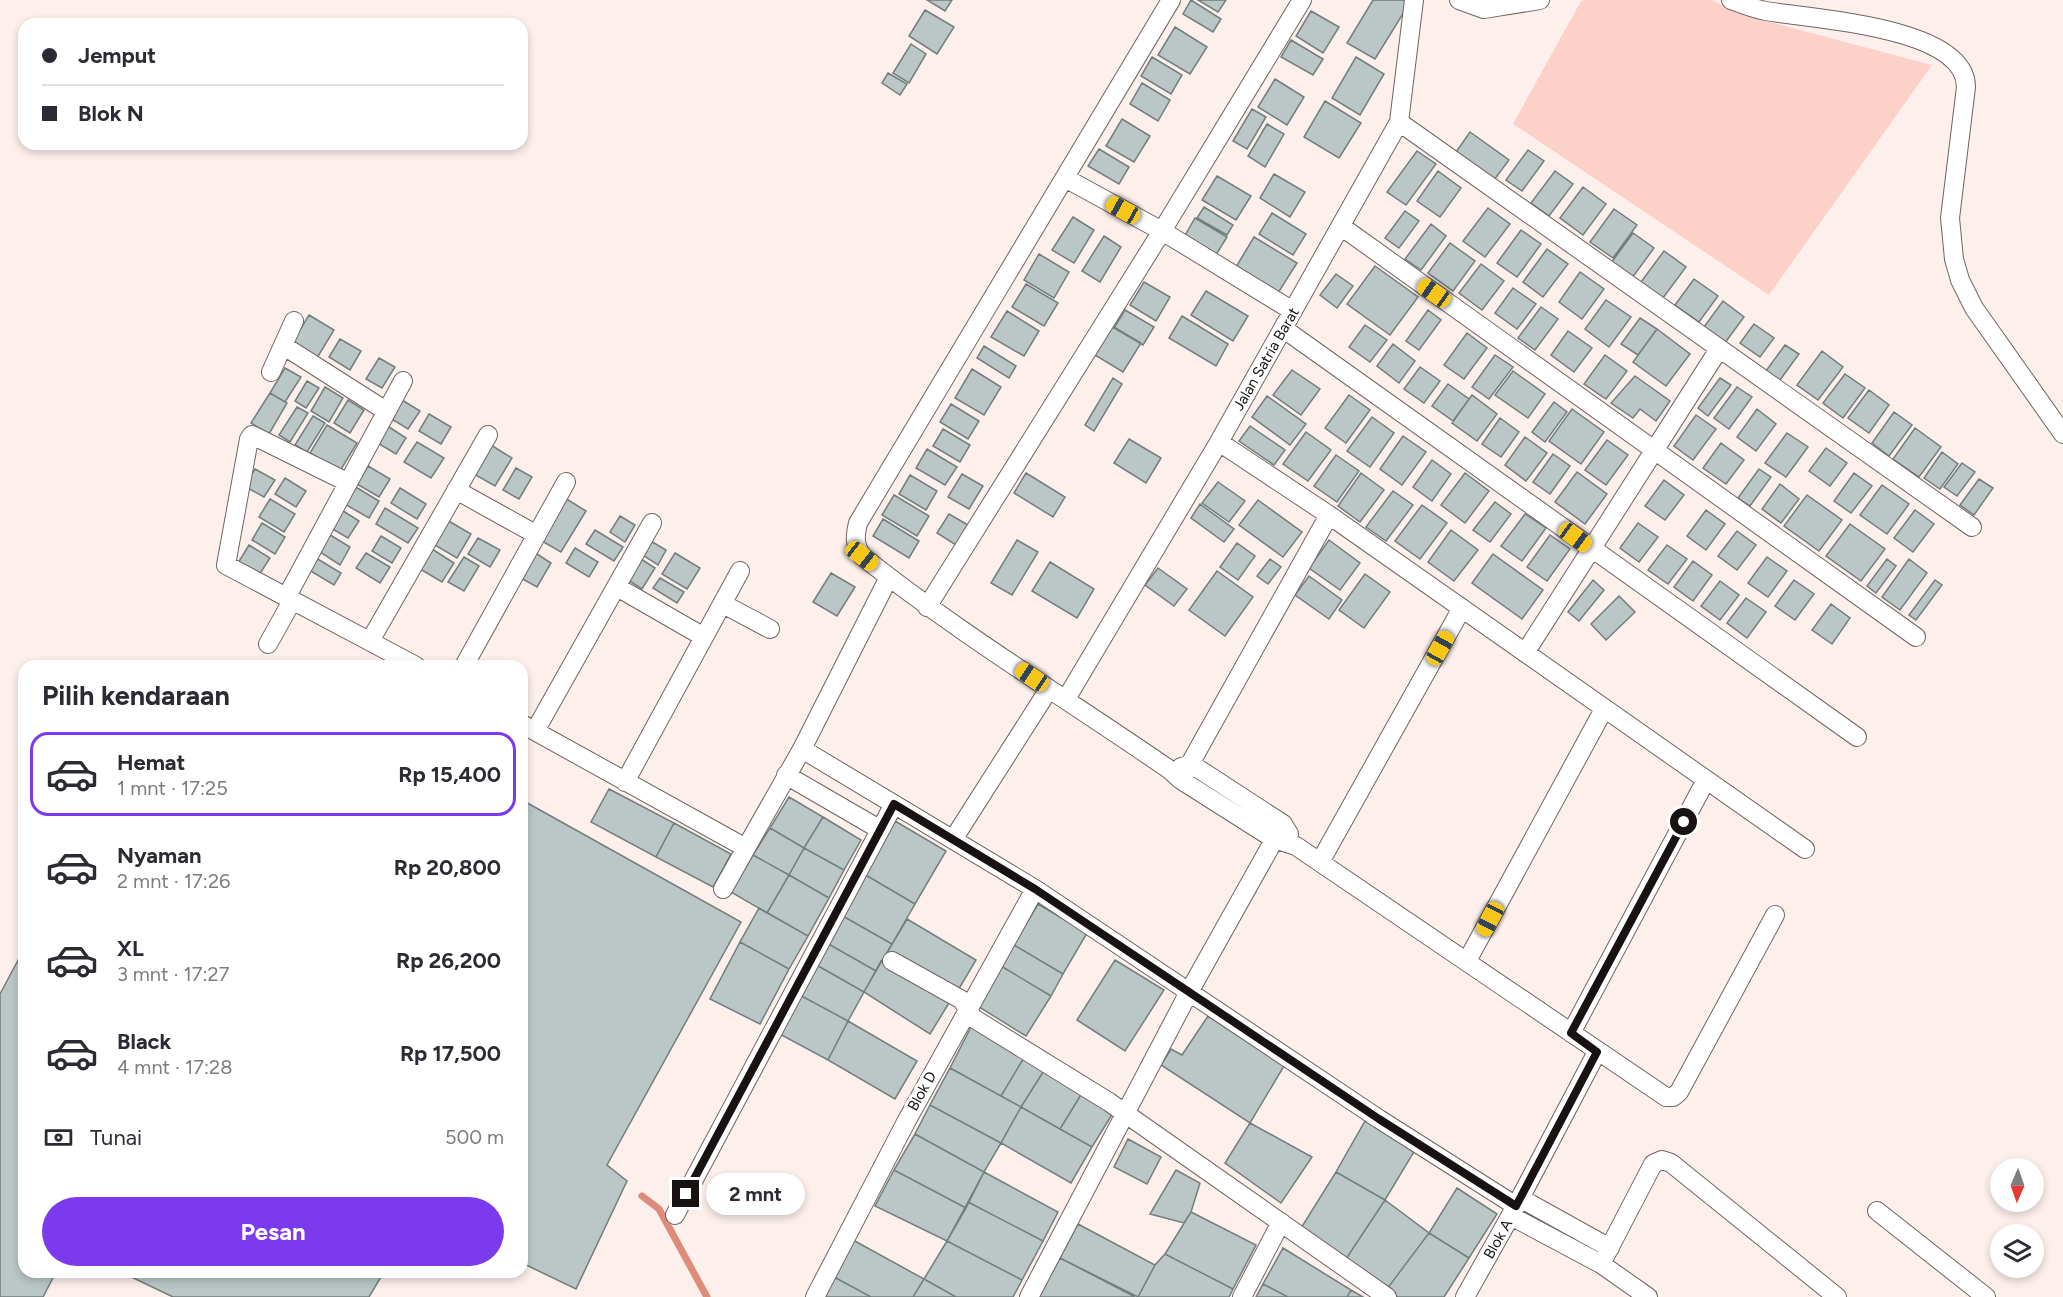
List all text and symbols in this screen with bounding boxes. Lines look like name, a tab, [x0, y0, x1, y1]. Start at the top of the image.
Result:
text: Jemput	[78, 42, 156, 69]
text: Blok N	[78, 100, 144, 127]
car	[1103, 193, 1143, 227]
car	[1414, 275, 1454, 311]
street label: Jalan Satria Barat	[1229, 304, 1303, 414]
car	[1555, 519, 1595, 555]
car	[842, 538, 882, 574]
car	[1423, 628, 1457, 668]
car	[1012, 659, 1052, 695]
text: Pilih kendaraan	[42, 679, 230, 712]
icon: car	[45, 747, 99, 801]
text: Hemat	[117, 749, 185, 776]
text: Rp 15,400	[398, 761, 501, 788]
text: 1 mnt · 17:25	[117, 776, 228, 800]
route start	[1670, 808, 1697, 835]
icon: car	[45, 840, 99, 894]
text: Nyaman	[117, 842, 201, 869]
text: Rp 20,800	[394, 854, 501, 881]
text: 2 mnt · 17:26	[117, 869, 230, 893]
car	[1474, 899, 1506, 939]
icon: car	[45, 933, 99, 987]
text: XL	[117, 935, 144, 962]
text: Rp 26,200	[396, 947, 501, 974]
text: 3 mnt · 17:27	[117, 962, 230, 986]
icon: car	[45, 1026, 99, 1080]
text: Black	[117, 1028, 171, 1055]
text: Rp 17,500	[400, 1040, 501, 1067]
text: 4 mnt · 17:28	[117, 1055, 233, 1079]
street label: Blok D	[904, 1068, 940, 1114]
icon: cash	[42, 1121, 75, 1154]
text: Tunai	[90, 1124, 142, 1151]
text: 500 m	[445, 1125, 504, 1149]
north arrow	[1990, 1158, 2044, 1212]
map controls	[1990, 1158, 2044, 1278]
callout: 2 mnt	[707, 1173, 806, 1215]
route end	[672, 1180, 699, 1207]
text: 2 mnt	[729, 1182, 782, 1206]
button: Pesan	[42, 1197, 504, 1266]
street label: Blok A	[1480, 1216, 1516, 1262]
button: layers	[1990, 1224, 2044, 1278]

